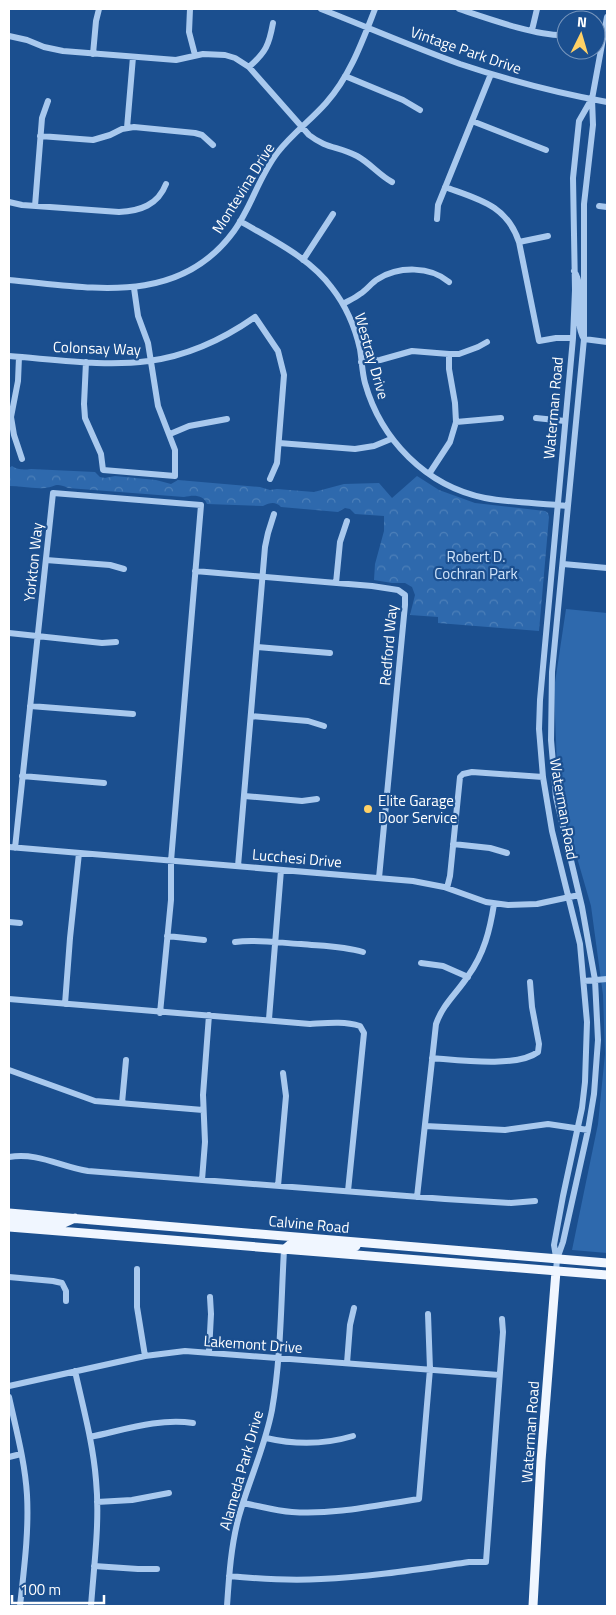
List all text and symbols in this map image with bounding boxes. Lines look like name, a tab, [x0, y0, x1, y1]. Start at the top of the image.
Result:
north arrow	[556, 10, 606, 60]
text: N	[576, 11, 588, 32]
street label: Vintage Park Drive	[407, 20, 525, 80]
street label: Montevina Drive	[206, 138, 280, 238]
street label: Westray Drive	[349, 310, 395, 402]
street label: Colonsay Way	[53, 335, 141, 361]
street label: Waterman Road	[537, 356, 569, 460]
street label: Yorkton Way	[17, 521, 49, 603]
park label: Robert D. Cochran Park	[434, 545, 518, 585]
street label: Redford Way	[373, 603, 403, 687]
street label: Waterman Road	[544, 757, 584, 861]
place label: Elite Garage Door Service	[378, 789, 457, 829]
marker: Elite Garage Door Service	[362, 803, 374, 815]
street label: Lucchesi Drive	[251, 843, 343, 873]
street label: Calvine Road	[268, 1209, 350, 1239]
street label: Lakemont Drive	[203, 1329, 303, 1359]
street label: Waterman Road	[515, 1380, 545, 1484]
street label: Alameda Park Drive	[213, 1407, 269, 1533]
scale bar	[12, 1572, 105, 1604]
text: 100 m	[20, 1578, 61, 1601]

